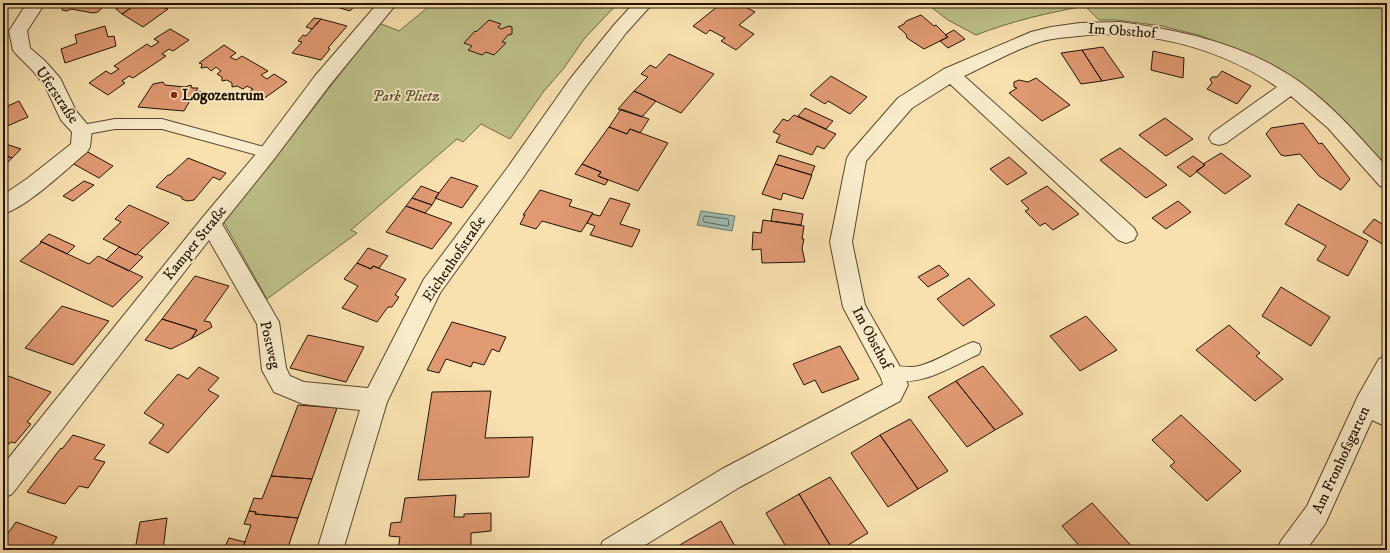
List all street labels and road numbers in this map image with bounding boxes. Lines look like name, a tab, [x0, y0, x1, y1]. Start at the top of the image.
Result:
street label: Im Obsthof	[1087, 19, 1159, 43]
street label: Uferstraße	[31, 63, 83, 127]
street label: Kamper Straße	[159, 202, 231, 284]
street label: Eichenhofstraße	[418, 212, 490, 306]
street label: Im Obsthof	[848, 304, 897, 374]
street label: Postweg	[255, 319, 285, 371]
street label: Am Fronhofsgarten	[1308, 403, 1374, 517]

